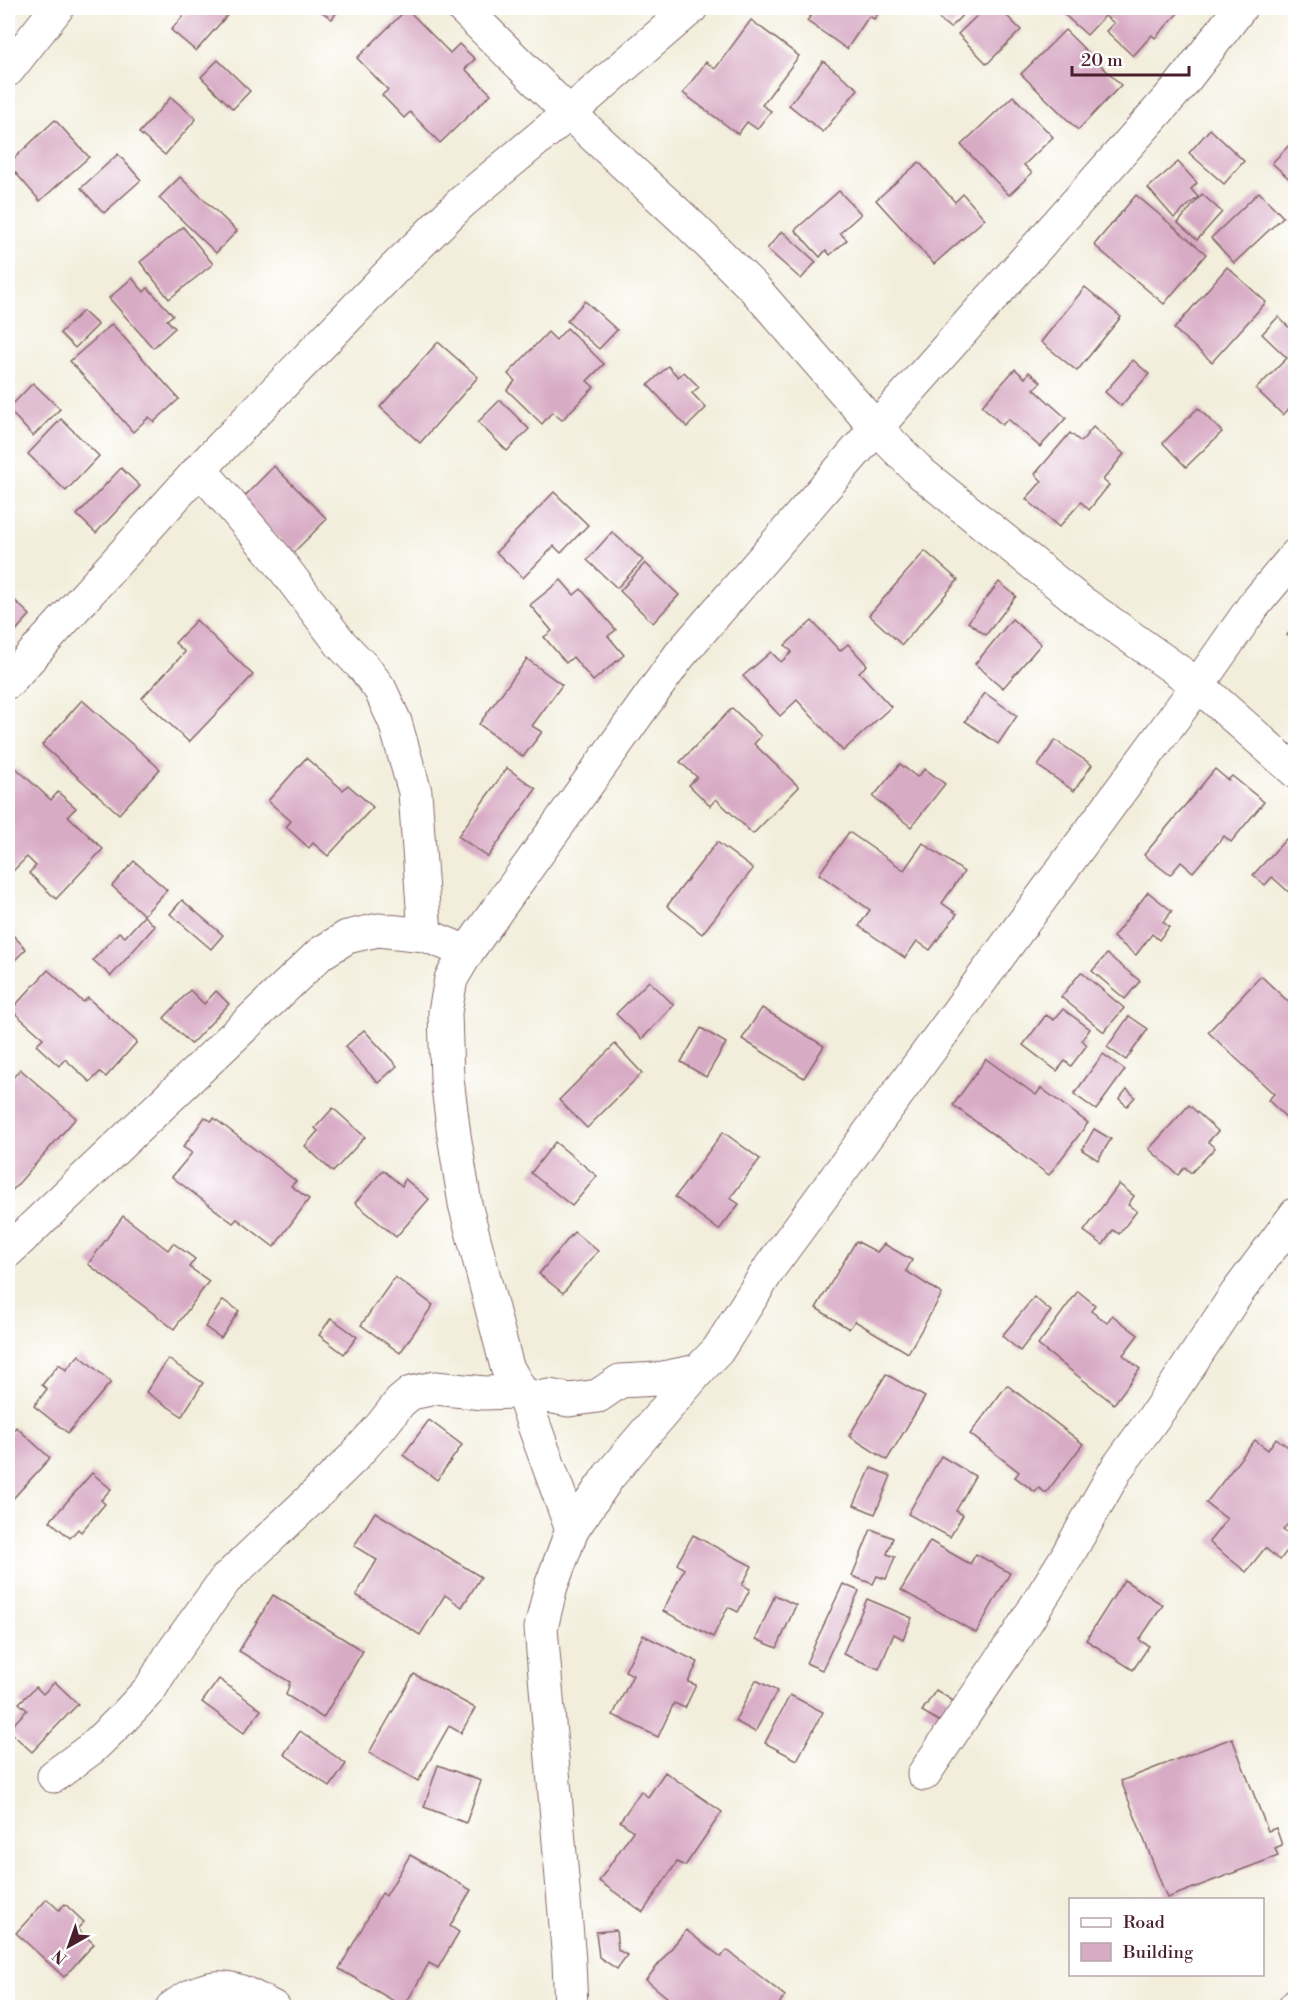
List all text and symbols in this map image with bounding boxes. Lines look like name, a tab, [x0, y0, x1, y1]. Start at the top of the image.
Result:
scale bar	[1072, 39, 1189, 77]
text: 20 m	[1081, 49, 1123, 72]
legend	[1069, 1898, 1264, 1976]
text: Road	[1123, 1911, 1166, 1934]
north arrow	[39, 1916, 99, 1976]
text: Building	[1122, 1941, 1194, 1964]
text: N	[48, 1945, 71, 1968]

